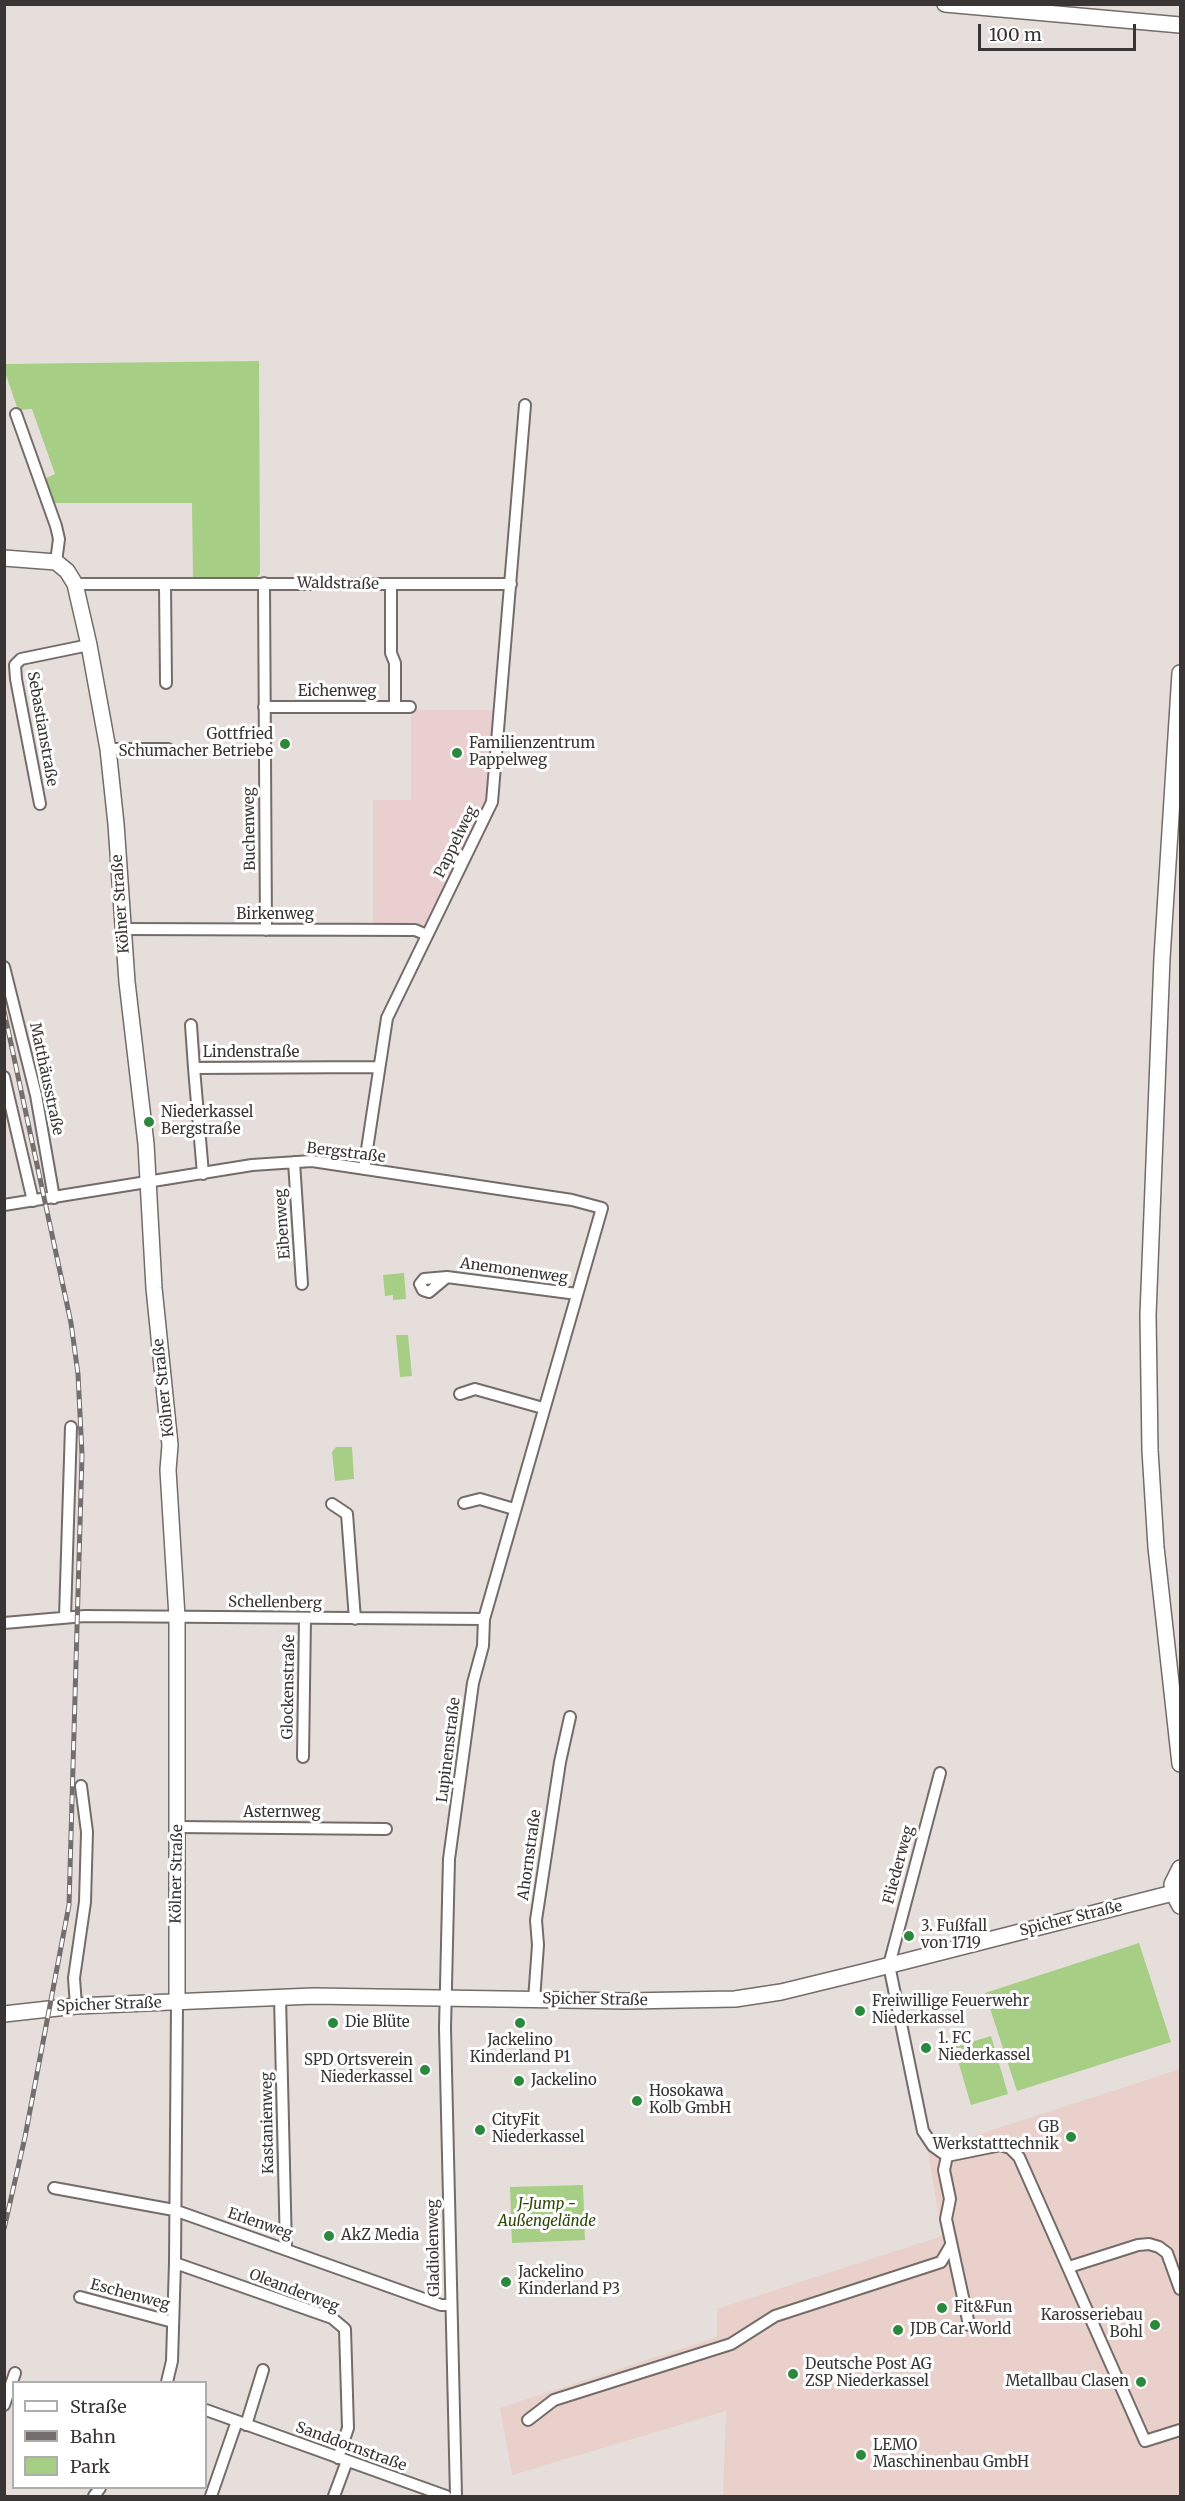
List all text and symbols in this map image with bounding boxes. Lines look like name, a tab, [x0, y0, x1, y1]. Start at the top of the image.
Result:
scale bar	[981, 12, 1138, 50]
text: 100 m	[989, 23, 1042, 46]
street label: Waldstraße	[297, 574, 379, 594]
street label: Sebastianstraße	[23, 670, 61, 788]
street label: Eichenweg	[298, 683, 376, 701]
place label: Gottfried Schumacher Betriebe	[118, 726, 273, 761]
place label: Familienzentrum Pappelweg	[469, 735, 595, 770]
marker: Gottfried Schumacher Betriebe	[278, 737, 292, 751]
marker: Familienzentrum Pappelweg	[450, 746, 464, 760]
street label: Buchenweg	[240, 787, 260, 871]
street label: Pappelweg	[431, 803, 481, 881]
street label: Kölner Straße	[109, 854, 133, 954]
street label: Birkenweg	[236, 906, 314, 924]
street label: Matthäusstraße	[25, 1021, 67, 1137]
street label: Lindenstraße	[203, 1044, 299, 1062]
place label: Niederkassel Bergstraße	[161, 1104, 253, 1139]
marker: Niederkassel Bergstraße	[142, 1115, 156, 1129]
street label: Bergstraße	[305, 1139, 387, 1167]
street label: Eibenweg	[272, 1188, 294, 1260]
street label: Anemonenweg	[459, 1255, 569, 1287]
street label: Kölner Straße	[150, 1338, 178, 1438]
street label: Schellenberg	[228, 1593, 322, 1613]
street label: Glockenstraße	[279, 1635, 299, 1739]
street label: Lupinenstraße	[434, 1696, 464, 1804]
street label: Asternweg	[243, 1804, 321, 1822]
street label: Ahornstraße	[515, 1808, 545, 1902]
street label: Kölner Straße	[167, 1824, 187, 1924]
street label: Fliederweg	[880, 1824, 918, 1906]
street label: Spicher Straße	[1018, 1898, 1124, 1940]
place label: 3. Fußfall von 1719	[921, 1918, 987, 1953]
marker: 3. Fußfall von 1719	[902, 1929, 916, 1943]
street label: Spicher Straße	[542, 1990, 648, 2010]
place label: Freiwillige Feuerwehr Niederkassel	[872, 1993, 1029, 2028]
street label: Spicher Straße	[56, 1994, 162, 2016]
marker: Freiwillige Feuerwehr Niederkassel	[853, 2004, 867, 2018]
place label: Die Blüte	[345, 2014, 410, 2032]
marker: Die Blüte	[326, 2016, 340, 2030]
marker: Jackelino Kinderland P1	[513, 2016, 527, 2030]
place label: 1. FC Niederkassel	[938, 2030, 1030, 2065]
place label: Jackelino Kinderland P1	[470, 2032, 570, 2067]
marker: 1. FC Niederkassel	[919, 2041, 933, 2055]
place label: SPD Ortsverein Niederkassel	[304, 2052, 413, 2087]
marker: SPD Ortsverein Niederkassel	[418, 2063, 432, 2077]
street label: Kastanienweg	[258, 2072, 278, 2174]
place label: Jackelino	[531, 2072, 597, 2090]
marker: Jackelino	[512, 2074, 526, 2088]
place label: Hosokawa Kolb GmbH	[649, 2083, 731, 2118]
marker: Hosokawa Kolb GmbH	[630, 2094, 644, 2108]
place label: CityFit Niederkassel	[492, 2112, 584, 2147]
place label: GB Werkstatttechnik	[933, 2119, 1059, 2154]
marker: CityFit Niederkassel	[473, 2123, 487, 2137]
marker: GB Werkstatttechnik	[1064, 2130, 1078, 2144]
park label: J-Jump - Außengelände	[498, 2196, 596, 2231]
street label: Gladiolenweg	[424, 2199, 444, 2297]
street label: Erlenweg	[225, 2204, 295, 2244]
place label: AkZ Media	[341, 2227, 419, 2245]
marker: AkZ Media	[322, 2229, 336, 2243]
place label: Jackelino Kinderland P3	[518, 2264, 620, 2299]
street label: Oleanderweg	[247, 2266, 341, 2316]
marker: Jackelino Kinderland P3	[499, 2275, 513, 2289]
street label: Eschenweg	[88, 2276, 172, 2314]
place label: Fit&Fun	[954, 2299, 1012, 2317]
marker: Fit&Fun	[935, 2301, 949, 2315]
place label: Karosseriebau Bohl	[1041, 2307, 1143, 2342]
marker: Karosseriebau Bohl	[1148, 2318, 1162, 2332]
place label: JDB Car World	[910, 2321, 1011, 2339]
marker: JDB Car World	[891, 2323, 905, 2337]
place label: Deutsche Post AG ZSP Niederkassel	[805, 2356, 932, 2391]
marker: Deutsche Post AG ZSP Niederkassel	[786, 2367, 800, 2381]
place label: Metallbau Clasen	[1006, 2373, 1129, 2391]
marker: Metallbau Clasen	[1134, 2375, 1148, 2389]
legend	[12, 2381, 207, 2489]
text: Straße	[70, 2395, 127, 2418]
street label: Sanddornstraße	[293, 2419, 409, 2475]
text: Bahn	[70, 2425, 116, 2448]
place label: LEMO Maschinenbau GmbH	[873, 2437, 1029, 2472]
marker: LEMO Maschinenbau GmbH	[854, 2448, 868, 2462]
text: Park	[70, 2455, 110, 2478]

